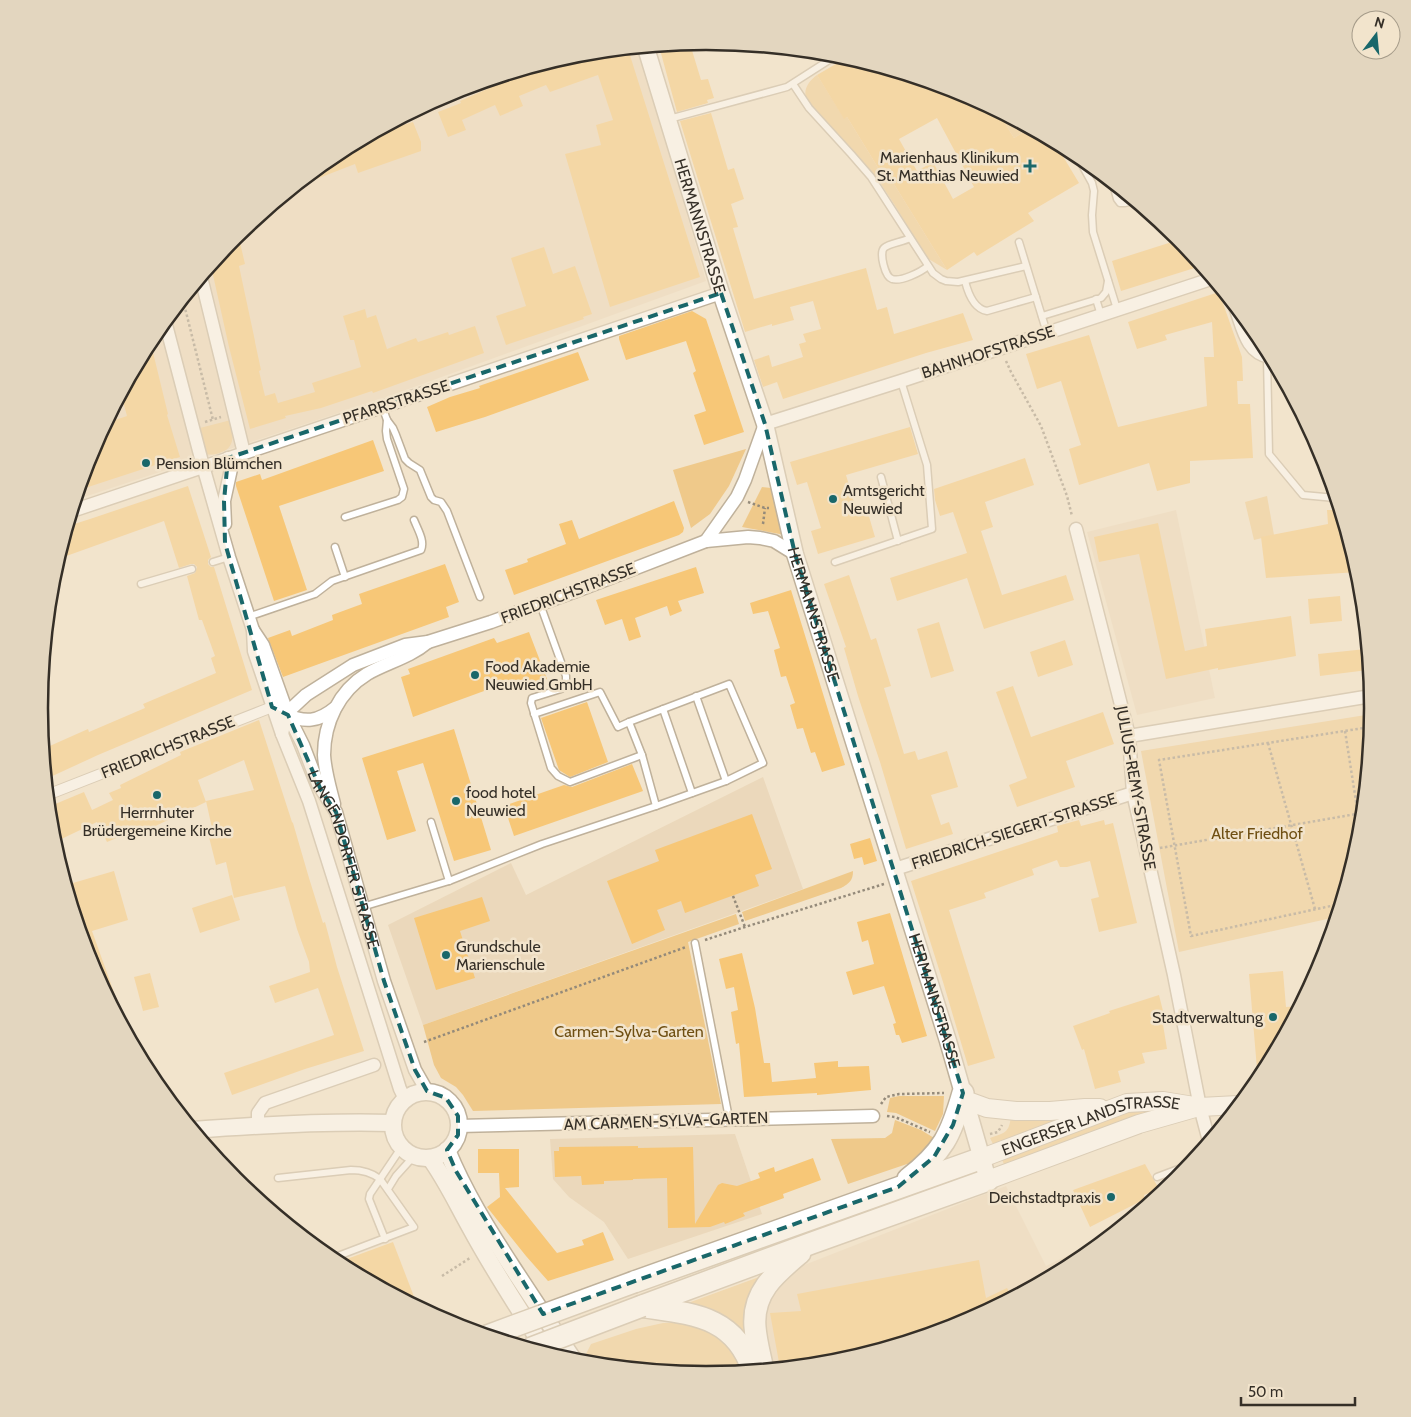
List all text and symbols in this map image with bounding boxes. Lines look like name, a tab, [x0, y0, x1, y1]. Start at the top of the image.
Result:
north arrow	[1351, 10, 1401, 60]
text: N	[1372, 12, 1387, 33]
place label: Marienhaus Klinikum St. Matthias Neuwied	[877, 148, 1019, 185]
street label: HERMANNSTRASSE	[671, 156, 730, 296]
marker: Marienhaus Klinikum St. Matthias Neuwied	[1023, 159, 1037, 173]
street label: BAHNHOFSTRASSE	[919, 321, 1057, 382]
street label: PFARRSTRASSE	[340, 376, 452, 428]
place label: Pension Blümchen	[156, 454, 282, 473]
marker: Pension Blümchen	[140, 457, 152, 469]
place label: Amtsgericht Neuwied	[843, 481, 925, 518]
marker: Amtsgericht Neuwied	[827, 493, 839, 505]
street label: HERMANNSTRASSE	[784, 545, 844, 684]
street label: FRIEDRICHSTRASSE	[498, 559, 638, 627]
place label: Food Akademie Neuwied GmbH	[485, 657, 593, 694]
marker: Food Akademie Neuwied GmbH	[469, 669, 481, 681]
street label: JULIUS-REMY-STRASSE	[1112, 703, 1160, 872]
street label: FRIEDRICHSTRASSE	[98, 711, 238, 782]
street label: LANGENDORFER STRASSE	[304, 767, 384, 951]
place label: food hotel Neuwied	[466, 783, 536, 820]
marker: Herrnhuter Brüdergemeine Kirche	[151, 789, 163, 801]
street label: FRIEDRICH-SIEGERT-STRASSE	[909, 789, 1119, 873]
marker: food hotel Neuwied	[450, 795, 462, 807]
place label: Herrnhuter Brüdergemeine Kirche	[82, 803, 232, 840]
park label: Alter Friedhof	[1211, 824, 1303, 843]
street label: HERMANNSTRASSE	[905, 931, 965, 1070]
place label: Grundschule Marienschule	[456, 937, 545, 974]
marker: Grundschule Marienschule	[440, 949, 452, 961]
place label: Stadtverwaltung	[1152, 1008, 1264, 1027]
marker: Stadtverwaltung	[1267, 1011, 1279, 1023]
park label: Carmen-Sylva-Garten	[554, 1022, 704, 1041]
street label: ENGERSER LANDSTRASSE	[999, 1091, 1182, 1159]
street label: AM CARMEN-SYLVA-GARTEN	[563, 1108, 769, 1134]
place label: Deichstadtpraxis	[989, 1188, 1101, 1207]
marker: Deichstadtpraxis	[1105, 1191, 1117, 1203]
scale bar	[1241, 1374, 1355, 1406]
text: 50 m	[1248, 1383, 1283, 1401]

